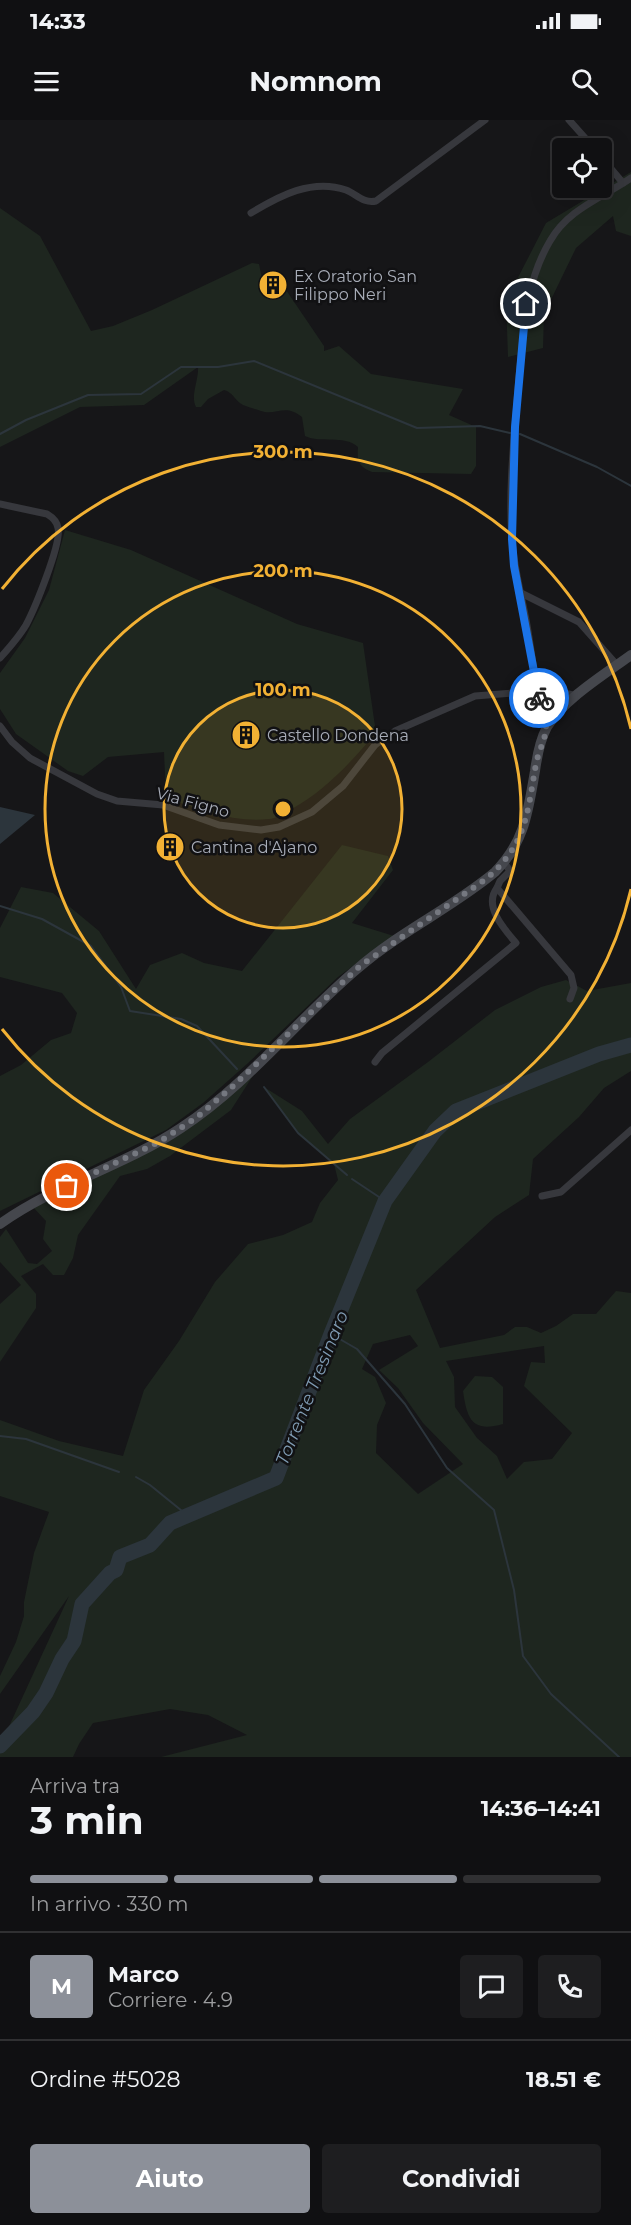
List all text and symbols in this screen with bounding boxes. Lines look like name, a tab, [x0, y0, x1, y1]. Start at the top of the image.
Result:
text: 14:33	[30, 8, 86, 35]
icon: menu	[30, 65, 63, 98]
text: Nomnom	[249, 65, 382, 98]
icon: search	[568, 65, 601, 98]
map controls	[552, 138, 612, 198]
button: locate	[552, 138, 612, 198]
place label: Ex Oratorio San Filippo Neri	[294, 267, 417, 304]
building icon: Ex Oratorio San Filippo Neri	[257, 269, 289, 301]
pin	[500, 278, 551, 329]
icon: home	[509, 287, 542, 320]
text: 300 m	[252, 441, 313, 463]
text: 200 m	[253, 560, 313, 582]
courier	[509, 668, 569, 728]
text: 100 m	[255, 679, 311, 701]
icon: bike	[523, 682, 556, 715]
building icon: Castello Dondena	[230, 719, 262, 751]
place label: Castello Dondena	[267, 726, 409, 745]
street label: Via Figno	[154, 784, 232, 821]
centre of rings	[273, 799, 293, 819]
building icon: Cantina d'Ajano	[154, 831, 186, 863]
place label: Cantina d'Ajano	[191, 838, 317, 857]
pin	[41, 1160, 92, 1211]
icon: bag	[50, 1169, 83, 1202]
water label: Torrente Tresinaro	[271, 1308, 353, 1468]
text: Arriva tra	[30, 1774, 120, 1798]
text: 14:36–14:41	[481, 1795, 601, 1822]
text: 3 min	[30, 1796, 144, 1844]
text: In arrivo · 330 m	[30, 1892, 188, 1916]
button: chat	[460, 1955, 523, 2018]
button: phone	[538, 1955, 601, 2018]
text: Marco	[108, 1961, 179, 1988]
text: M	[51, 1973, 72, 2000]
text: Corriere · 4.9	[108, 1988, 233, 2012]
text: Ordine #5028	[30, 2066, 181, 2093]
text: 18.51 €	[526, 2066, 601, 2093]
button: Aiuto	[30, 2144, 310, 2213]
button: Condividi	[322, 2144, 601, 2213]

